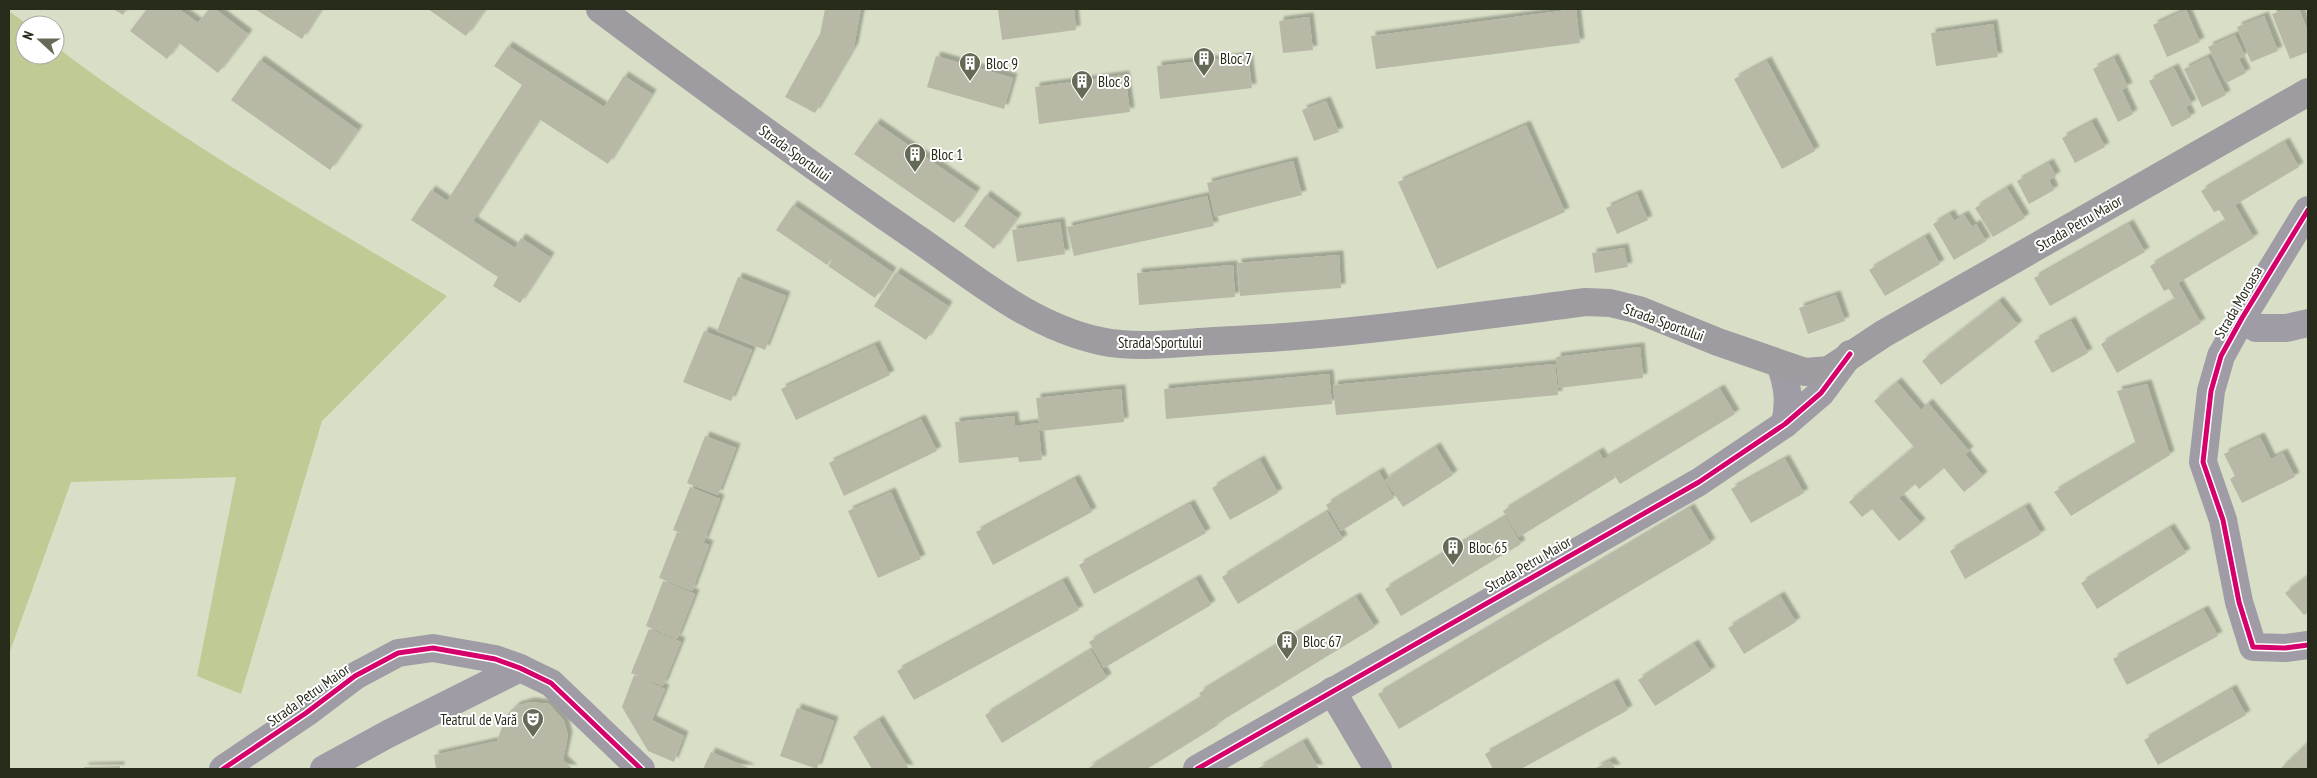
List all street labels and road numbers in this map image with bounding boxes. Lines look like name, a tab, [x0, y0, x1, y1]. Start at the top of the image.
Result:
street label: Strada Sportului	[755, 121, 835, 185]
street label: Strada Petru Maior	[2033, 190, 2126, 255]
street label: Strada Moroasa	[2210, 263, 2266, 341]
street label: Strada Sportului	[1621, 299, 1707, 345]
street label: Strada Sportului	[1118, 333, 1202, 352]
street label: Strada Petru Maior	[1482, 531, 1575, 596]
street label: Strada Petru Maior	[263, 659, 354, 730]

